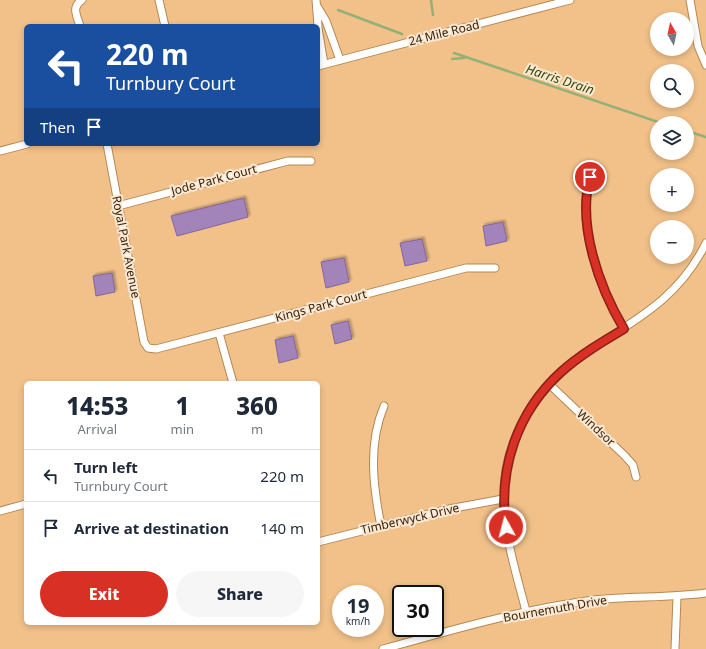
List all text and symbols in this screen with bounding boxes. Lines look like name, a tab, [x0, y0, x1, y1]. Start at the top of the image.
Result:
north arrow	[650, 12, 694, 56]
map controls	[650, 12, 694, 264]
street label: 24 Mile Road	[407, 15, 481, 50]
text: 220 m	[106, 35, 189, 73]
icon: left	[40, 40, 92, 92]
water label: Harris Drain	[524, 60, 596, 98]
button: search	[650, 64, 694, 108]
text: Turnbury Court	[106, 71, 236, 95]
icon: arrive	[83, 116, 105, 138]
button: layers	[650, 116, 694, 160]
text: Then	[40, 117, 75, 137]
street label: Jode Park Court	[168, 160, 259, 199]
pin	[573, 160, 607, 194]
icon: arrive	[579, 166, 601, 188]
button: +	[650, 168, 694, 212]
street label: Royal Park Avenue	[108, 194, 145, 300]
button: −	[650, 220, 694, 264]
street label: Kings Park Court	[273, 285, 369, 326]
text: 14:53	[66, 389, 128, 422]
text: 1	[175, 389, 189, 422]
text: 360	[236, 389, 278, 422]
street label: Windsor	[573, 405, 619, 450]
text: Arrival	[77, 420, 117, 438]
text: min	[171, 420, 194, 438]
text: m	[251, 420, 263, 438]
text: Turn left	[74, 457, 138, 477]
icon: left	[40, 465, 62, 487]
text: 220 m	[260, 466, 304, 486]
text: Turnbury Court	[74, 477, 168, 495]
street label: Timberwyck Drive	[359, 499, 461, 538]
position arrow	[485, 506, 527, 548]
icon: arrive	[40, 517, 62, 539]
text: Arrive at destination	[74, 518, 229, 538]
text: 140 m	[260, 518, 304, 538]
button: Exit	[40, 571, 168, 617]
button: Share	[176, 571, 304, 617]
speed limit sign: 30	[392, 585, 444, 637]
street label: Bournemuth Drive	[502, 591, 608, 626]
text: 19	[347, 592, 369, 619]
text: km/h	[346, 614, 370, 628]

